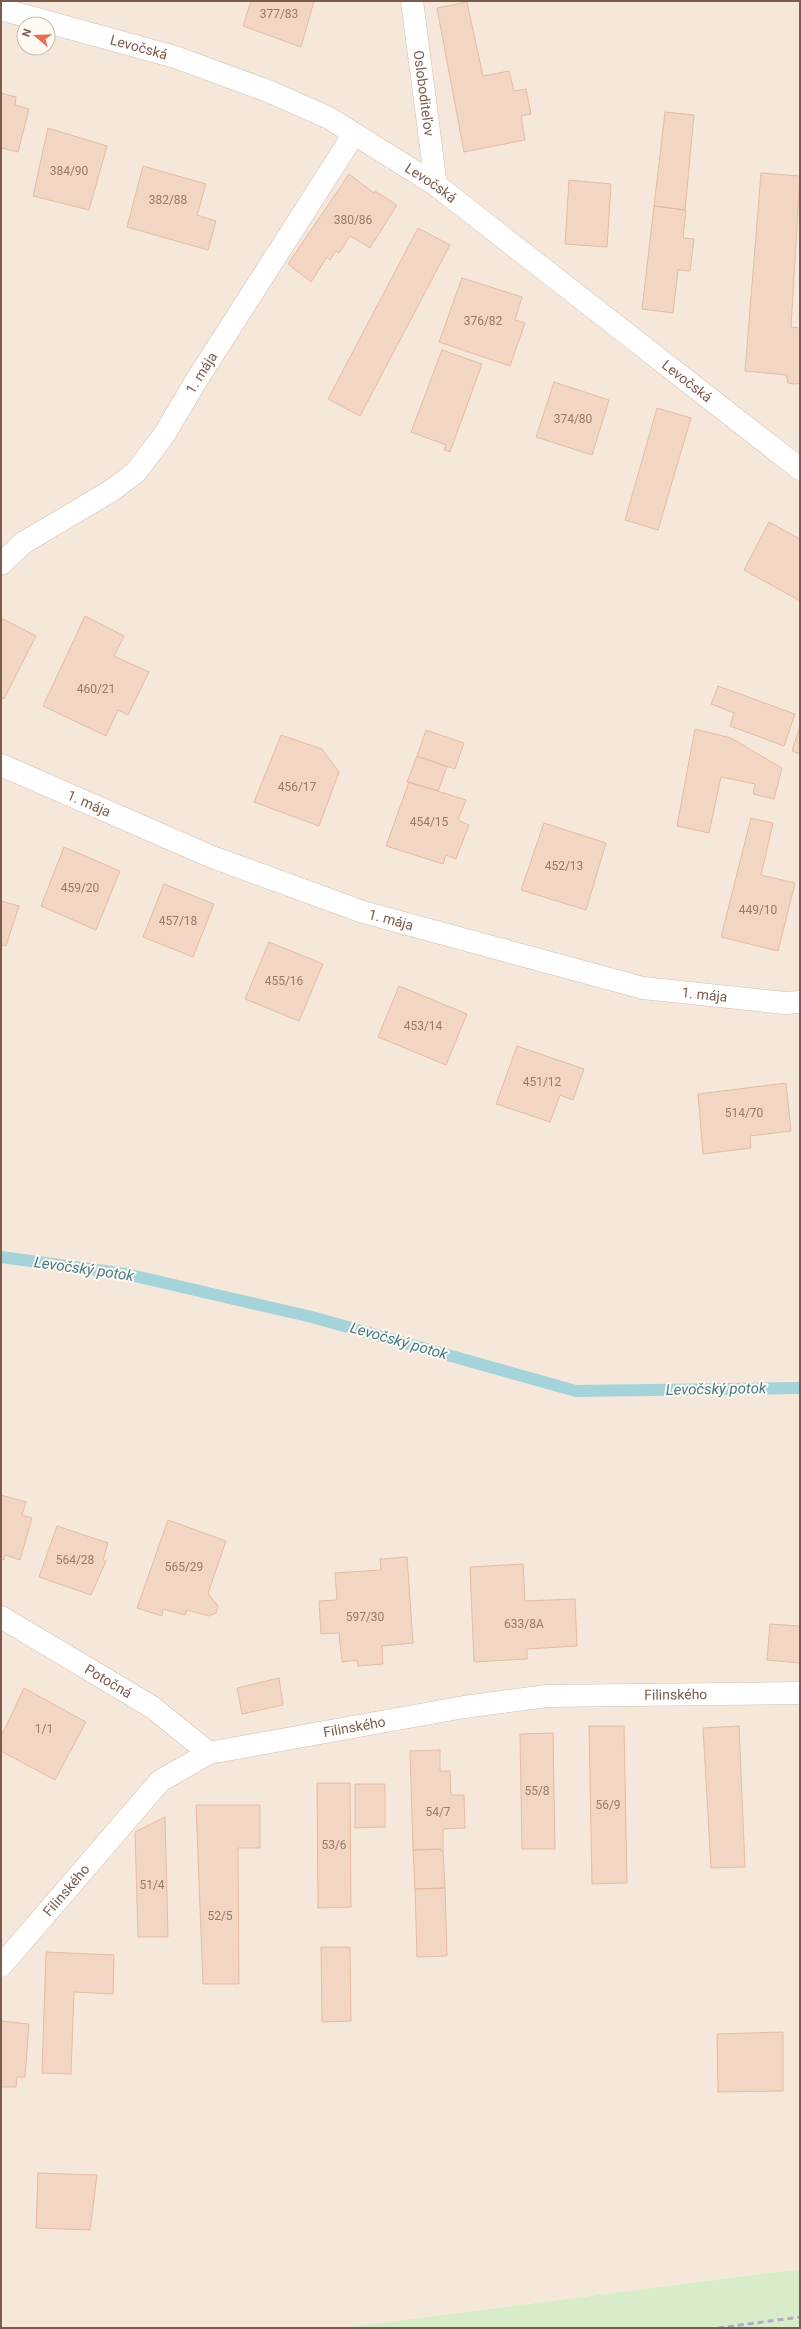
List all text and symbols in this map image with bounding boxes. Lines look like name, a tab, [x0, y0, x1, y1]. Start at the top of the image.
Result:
house number: 377/83	[260, 7, 298, 21]
north arrow	[16, 16, 56, 56]
text: N	[20, 27, 35, 39]
street label: Levočská	[108, 31, 169, 63]
street label: Osloboditeľov	[410, 49, 438, 137]
street label: Levočská	[402, 160, 460, 206]
house number: 384/90	[50, 164, 89, 178]
house number: 382/88	[149, 193, 188, 207]
house number: 380/86	[334, 213, 373, 227]
house number: 376/82	[464, 314, 503, 328]
street label: 1. mája	[182, 349, 220, 396]
street label: Levočská	[659, 357, 715, 405]
house number: 374/80	[554, 412, 593, 426]
house number: 460/21	[77, 682, 115, 696]
house number: 456/17	[278, 780, 317, 794]
street label: 1. mája	[65, 787, 113, 820]
house number: 454/15	[410, 815, 449, 829]
house number: 452/13	[545, 859, 583, 873]
house number: 459/20	[61, 881, 100, 895]
house number: 449/10	[739, 903, 778, 917]
street label: 1. mája	[367, 906, 415, 933]
house number: 457/18	[159, 914, 198, 928]
house number: 455/16	[265, 974, 304, 988]
street label: 1. mája	[681, 984, 728, 1005]
house number: 453/14	[404, 1019, 443, 1033]
house number: 451/12	[523, 1075, 562, 1089]
house number: 514/70	[725, 1106, 764, 1120]
water label: Levočský potok	[33, 1253, 136, 1285]
water label: Levočský potok	[348, 1318, 450, 1364]
water label: Levočský potok	[666, 1379, 767, 1399]
house number: 564/28	[56, 1553, 95, 1567]
house number: 565/29	[165, 1560, 203, 1574]
house number: 597/30	[346, 1610, 385, 1624]
house number: 633/8A	[504, 1617, 544, 1631]
street label: Potočná	[82, 1661, 135, 1701]
street label: Filinského	[644, 1686, 707, 1703]
street label: Filinského	[322, 1713, 387, 1740]
house number: 1/1	[35, 1722, 53, 1736]
house number: 55/8	[524, 1784, 550, 1798]
house number: 56/9	[595, 1798, 621, 1812]
house number: 54/7	[425, 1805, 451, 1819]
house number: 53/6	[321, 1838, 347, 1852]
street label: Filinského	[40, 1861, 93, 1919]
house number: 51/4	[139, 1878, 165, 1892]
house number: 52/5	[207, 1909, 233, 1923]

